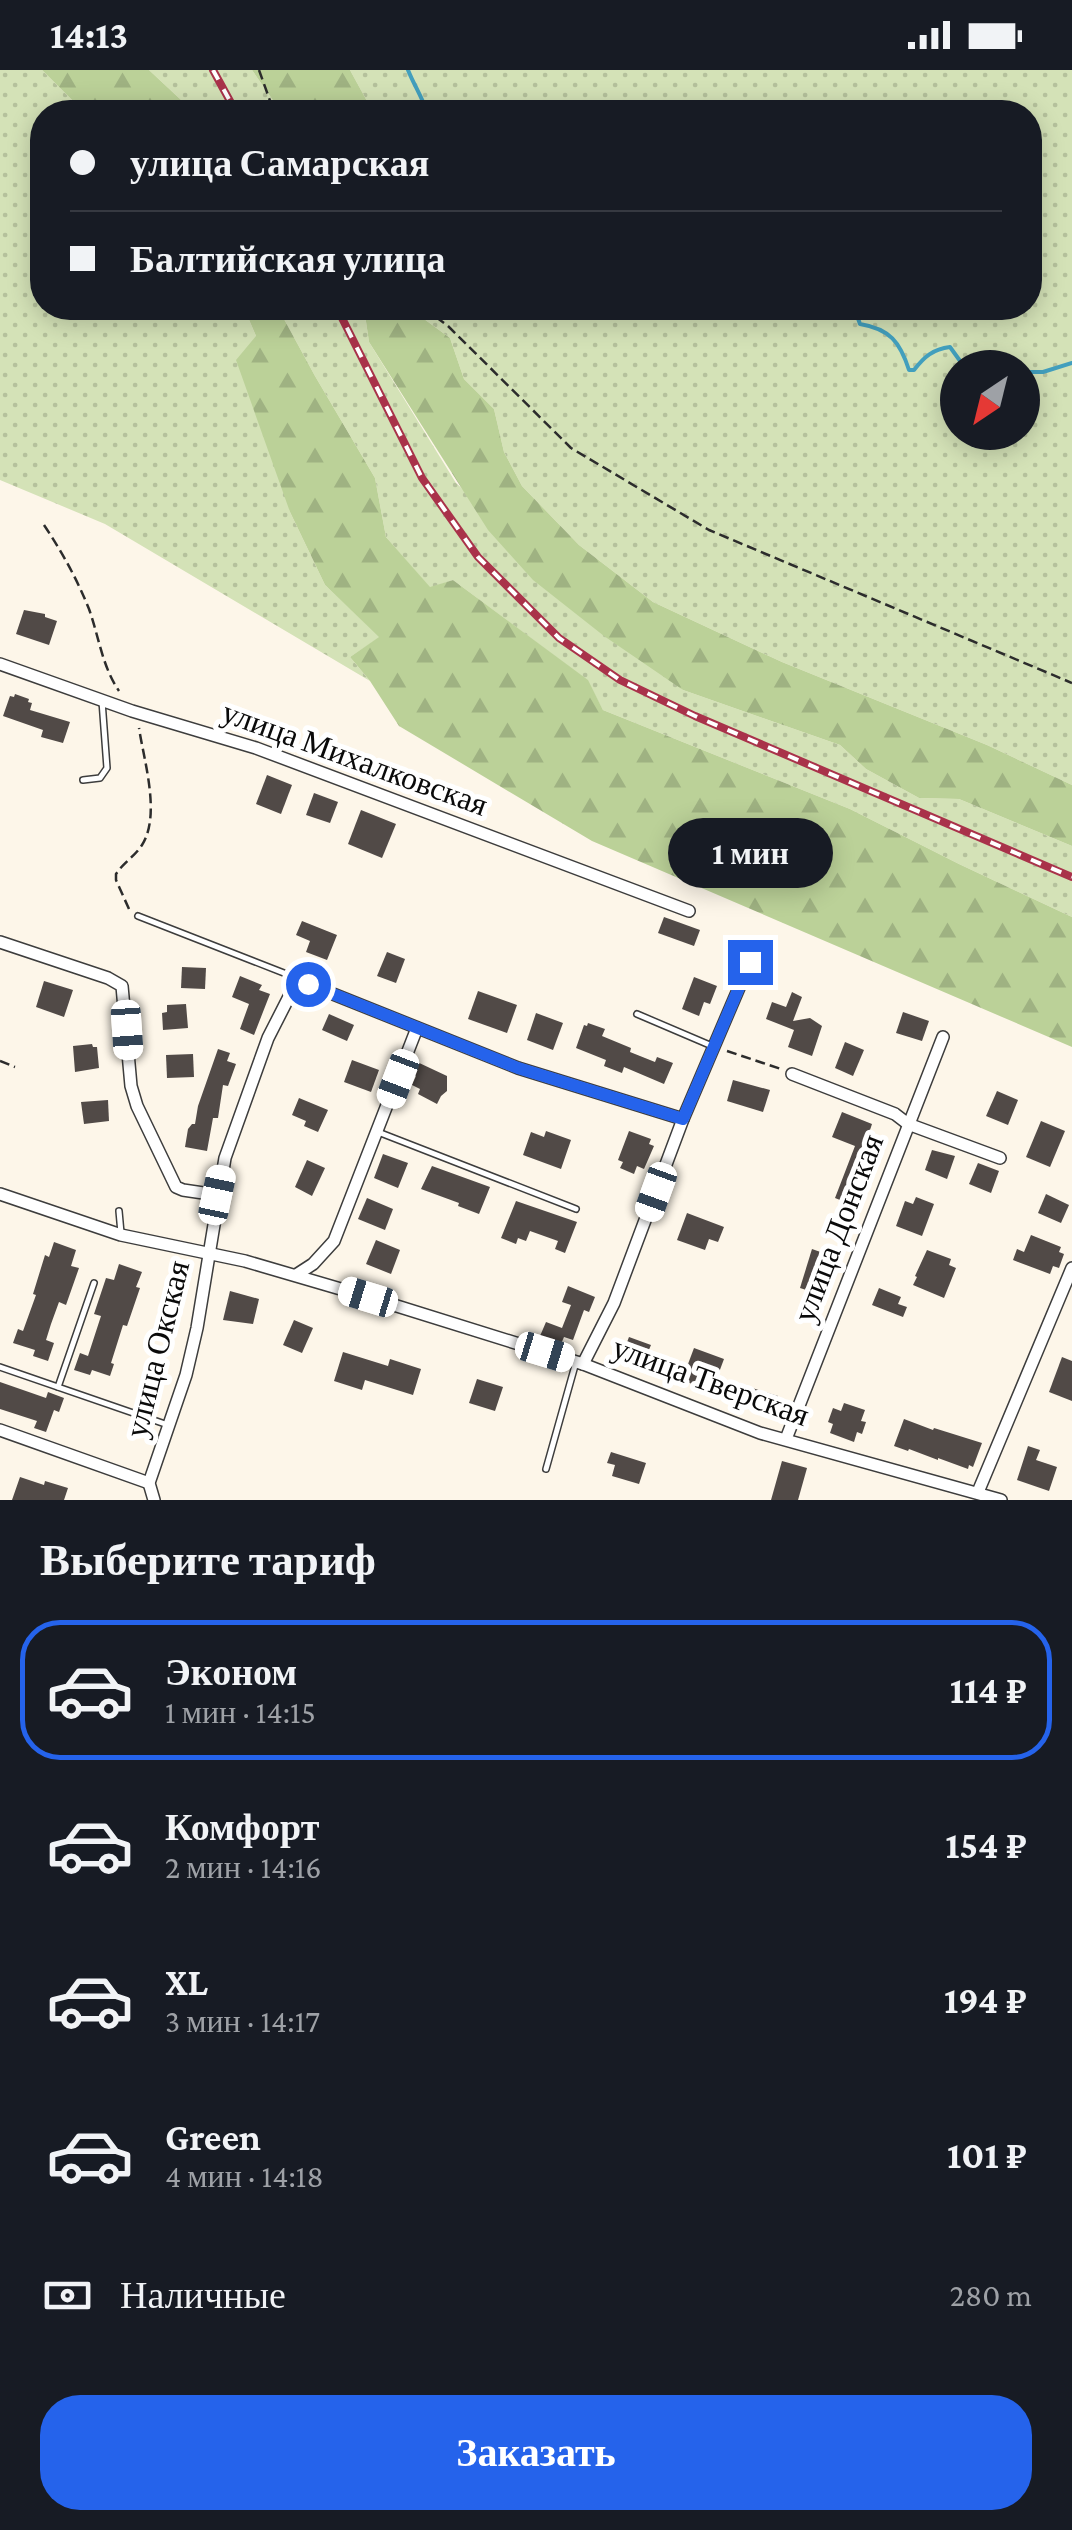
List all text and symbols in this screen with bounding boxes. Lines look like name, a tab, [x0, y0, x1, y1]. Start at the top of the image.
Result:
text: 14:13	[50, 14, 128, 56]
text: улица Самарская	[130, 142, 429, 184]
text: Балтийская улица	[130, 238, 445, 280]
north arrow	[940, 350, 1040, 450]
map controls	[940, 350, 1040, 450]
street label: улица Михалковская	[217, 693, 493, 823]
callout: 1 мин	[668, 817, 832, 887]
text: 1 мин	[712, 835, 789, 871]
route end	[728, 940, 773, 985]
route start	[286, 962, 331, 1007]
car	[110, 999, 144, 1061]
car	[373, 1046, 423, 1112]
street label: улица Донская	[786, 1129, 890, 1327]
car	[632, 1159, 680, 1225]
car	[196, 1163, 238, 1227]
street label: улица Окская	[118, 1257, 196, 1441]
car	[335, 1274, 401, 1320]
car	[512, 1329, 578, 1375]
street label: улица Тверская	[608, 1329, 814, 1433]
text: Выберите тариф	[40, 1535, 376, 1585]
icon: car	[45, 1645, 135, 1735]
text: Эконом	[165, 1651, 297, 1693]
text: 114 ₽	[950, 1669, 1027, 1711]
text: 1 мин · 14:15	[165, 1694, 316, 1730]
icon: car	[45, 1800, 135, 1890]
text: Комфорт	[165, 1806, 319, 1848]
text: 154 ₽	[945, 1824, 1027, 1866]
text: 2 мин · 14:16	[165, 1849, 322, 1885]
icon: car	[45, 1955, 135, 2045]
text: XL	[165, 1961, 208, 2003]
text: 194 ₽	[944, 1979, 1027, 2021]
text: 3 мин · 14:17	[165, 2003, 320, 2039]
icon: car	[45, 2110, 135, 2200]
text: Green	[165, 2116, 261, 2158]
text: 101 ₽	[947, 2134, 1027, 2176]
text: 4 мин · 14:18	[165, 2158, 324, 2194]
icon: cash	[40, 2268, 95, 2323]
text: Наличные	[120, 2274, 286, 2316]
text: 280 m	[950, 2277, 1032, 2313]
button: Заказать	[40, 2395, 1032, 2510]

